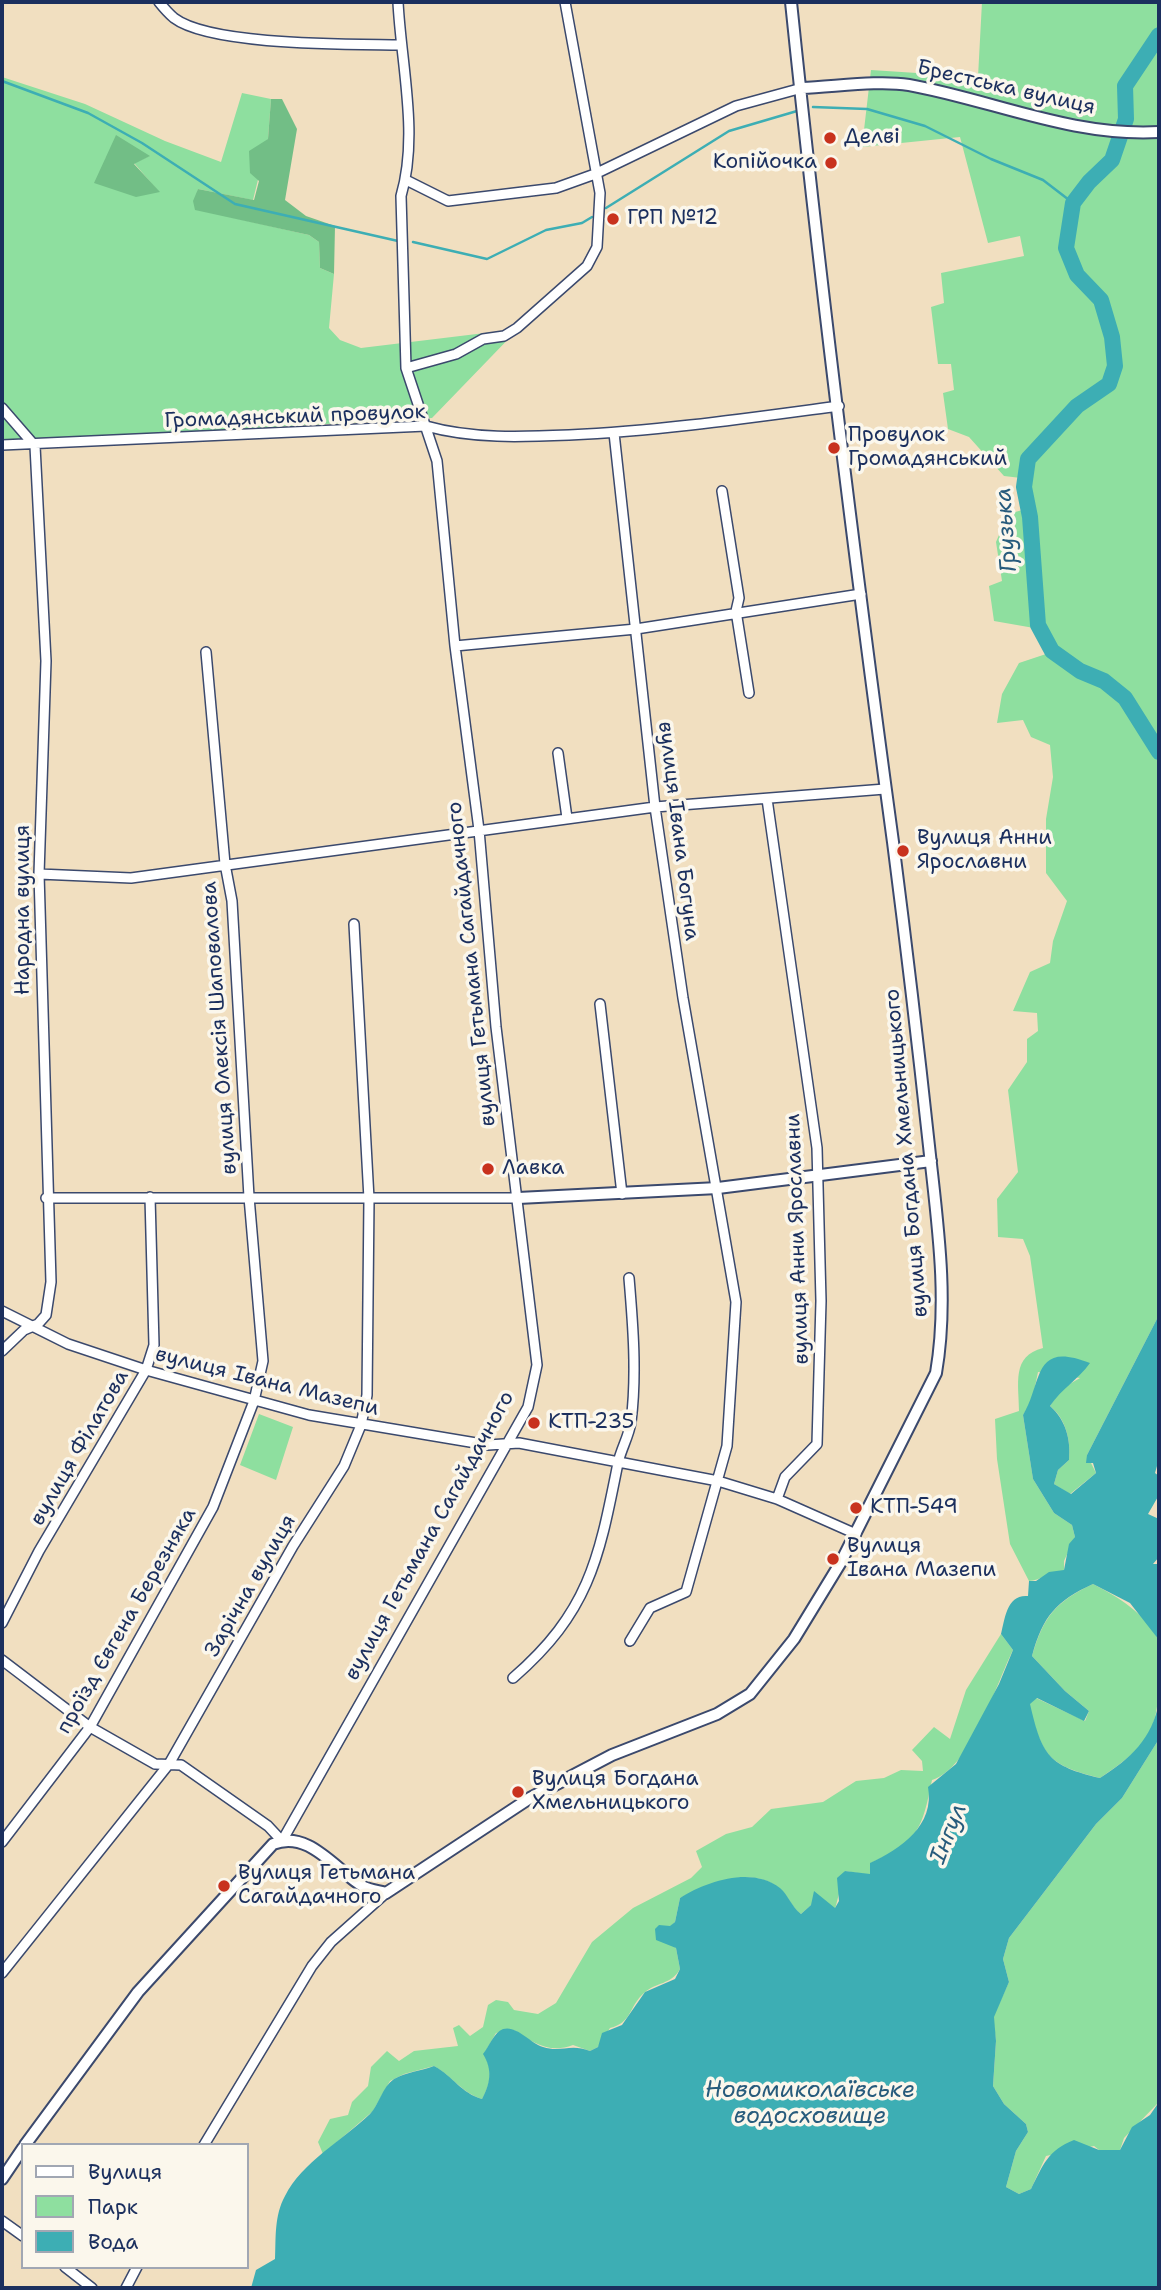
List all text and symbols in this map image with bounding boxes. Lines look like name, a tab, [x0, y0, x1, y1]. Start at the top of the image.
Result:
street label: Брестська вулиця	[914, 55, 1098, 121]
place label: Делві	[844, 125, 900, 151]
marker: Делві	[822, 130, 838, 146]
place label: Копійочка	[713, 150, 817, 176]
marker: Копійочка	[823, 155, 839, 171]
place label: ГРП №12	[627, 206, 718, 232]
marker: ГРП №12	[605, 211, 621, 227]
street label: Громадянський провулок	[164, 400, 426, 434]
place label: Провулок Громадянський	[848, 423, 1007, 473]
marker: Провулок Громадянський	[826, 440, 842, 456]
water label: Грузька	[990, 487, 1024, 573]
street label: вулиця Івана Богуна	[652, 720, 704, 942]
street label: вулиця Гетьмана Сагайдачного	[442, 800, 502, 1128]
street label: Народна вулиця	[11, 825, 37, 995]
place label: Вулиця Анни Ярославни	[917, 826, 1052, 876]
marker: Вулиця Анни Ярославни	[895, 843, 911, 859]
street label: вулиця Олексія Шаповалова	[197, 881, 243, 1175]
street label: вулиця Богдана Хмельницького	[880, 988, 934, 1318]
street label: вулиця Анни Ярославни	[781, 1113, 815, 1365]
place label: Лавка	[502, 1156, 564, 1182]
marker: Лавка	[480, 1161, 496, 1177]
street label: вулиця Івана Мазепи	[153, 1342, 381, 1422]
street label: вулиця Філатова	[25, 1366, 135, 1530]
street label: вулиця Гетьмана Сагайдачного	[340, 1387, 520, 1685]
place label: КТП-235	[548, 1410, 634, 1436]
marker: КТП-235	[526, 1415, 542, 1431]
place label: КТП-549	[870, 1495, 958, 1521]
marker: КТП-549	[848, 1500, 864, 1516]
street label: проїзд Євгена Березняка	[52, 1504, 202, 1738]
street label: Зарічна вулиця	[200, 1511, 302, 1661]
place label: Вулиця Івана Мазепи	[847, 1534, 996, 1584]
marker: Вулиця Івана Мазепи	[825, 1551, 841, 1567]
place label: Вулиця Богдана Хмельницького	[532, 1767, 698, 1817]
marker: Вулиця Богдана Хмельницького	[510, 1784, 526, 1800]
water label: Інгул	[925, 1800, 973, 1868]
place label: Вулиця Гетьмана Сагайдачного	[238, 1861, 415, 1911]
marker: Вулиця Гетьмана Сагайдачного	[216, 1878, 232, 1894]
water label: Новомиколаївське водосховище	[705, 2077, 915, 2131]
legend	[21, 2143, 248, 2269]
text: Вулиця	[88, 2158, 162, 2186]
text: Парк	[88, 2193, 138, 2221]
text: Вода	[88, 2228, 138, 2256]

